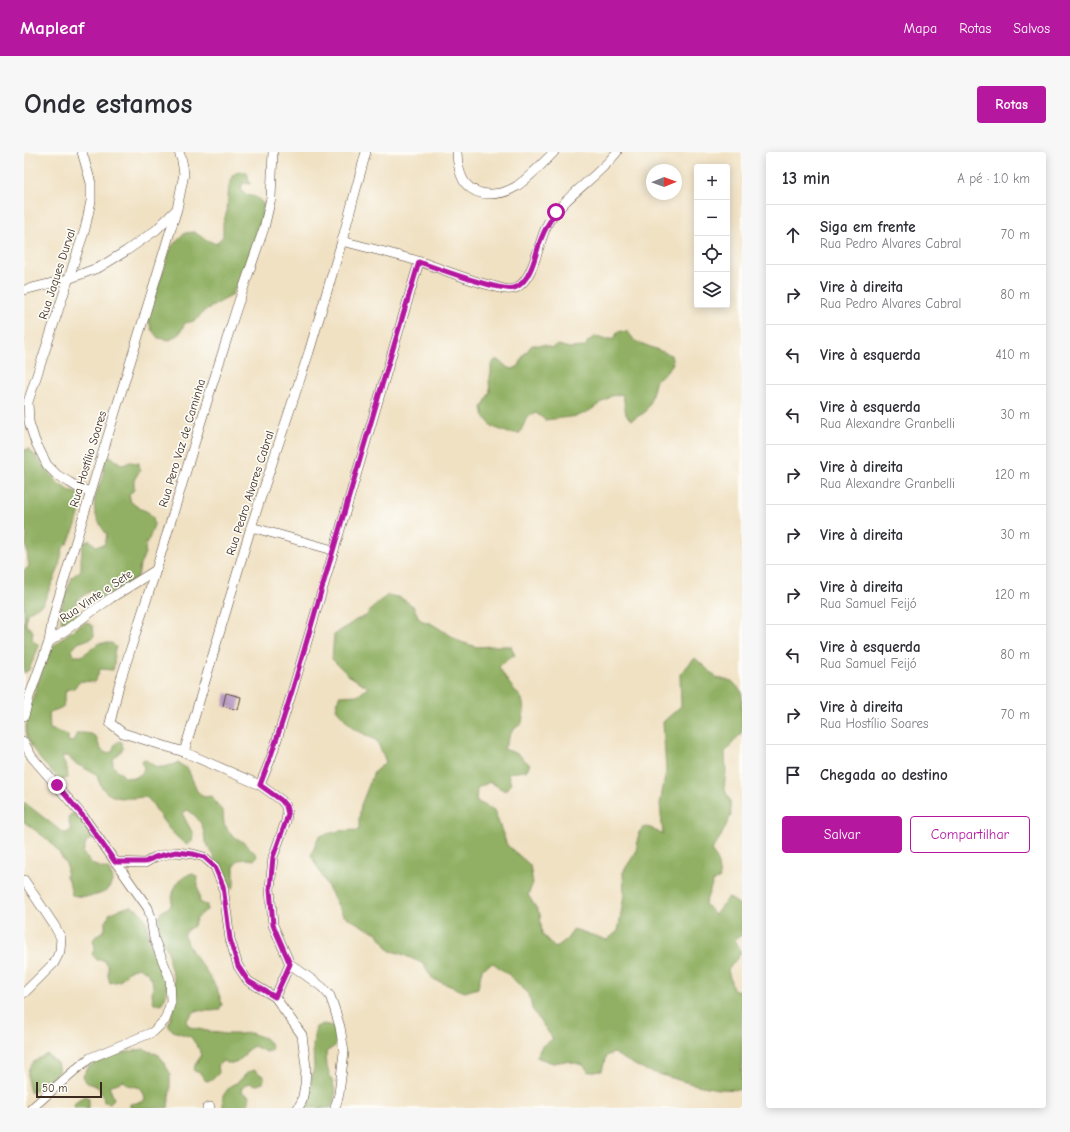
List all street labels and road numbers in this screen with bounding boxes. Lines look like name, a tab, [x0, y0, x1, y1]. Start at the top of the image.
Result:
street label: Rua Jaques Durval	[36, 227, 78, 321]
street label: Rua Pero Vaz de Caminha	[156, 377, 208, 509]
street label: Rua Hostílio Soares	[67, 409, 109, 509]
street label: Rua Pedro Alvares Cabral	[223, 429, 277, 557]
street label: Rua Vinte e Sete	[57, 567, 135, 625]

